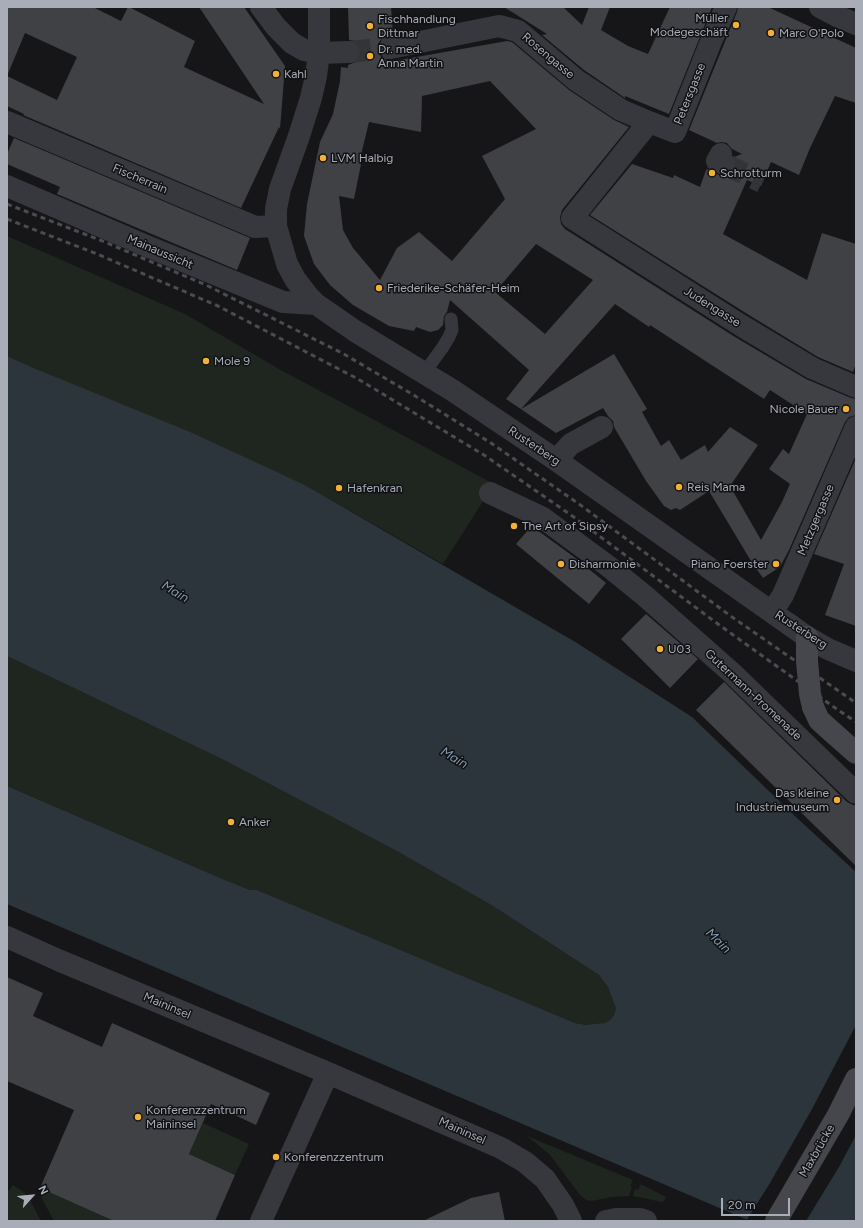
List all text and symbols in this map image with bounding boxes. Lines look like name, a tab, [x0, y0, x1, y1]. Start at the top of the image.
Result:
place label: Müller Modegeschäft	[650, 11, 728, 39]
place label: Fischhandlung Dittmar	[378, 12, 456, 40]
marker: Müller Modegeschäft	[731, 20, 741, 30]
marker: Fischhandlung Dittmar	[365, 21, 375, 31]
place label: Marc O'Polo	[779, 26, 844, 40]
marker: Marc O'Polo	[766, 28, 776, 38]
street label: Rosengasse	[519, 30, 577, 82]
place label: Dr. med. Anna Martin	[378, 42, 443, 70]
marker: Dr. med. Anna Martin	[365, 51, 375, 61]
street label: Petersgasse	[671, 61, 709, 127]
place label: Kahl	[284, 67, 307, 81]
marker: Kahl	[271, 69, 281, 79]
place label: LVM Halbig	[331, 151, 393, 165]
marker: LVM Halbig	[318, 153, 328, 163]
street label: Fischerrain	[110, 161, 170, 197]
place label: Schrotturm	[720, 166, 782, 180]
marker: Schrotturm	[707, 168, 717, 178]
street label: Mainaussicht	[125, 232, 195, 272]
place label: Friederike-Schäfer-Heim	[387, 281, 520, 295]
marker: Friederike-Schäfer-Heim	[374, 283, 384, 293]
street label: Judengasse	[681, 284, 743, 330]
place label: Mole 9	[214, 354, 250, 368]
marker: Mole 9	[201, 356, 211, 366]
place label: Nicole Bauer	[770, 402, 838, 416]
marker: Nicole Bauer	[841, 404, 851, 414]
street label: Rusterberg	[505, 423, 563, 469]
place label: Reis Mama	[687, 480, 745, 494]
place label: Hafenkran	[347, 481, 402, 495]
marker: Reis Mama	[674, 482, 684, 492]
street label: Metzgergasse	[795, 482, 837, 558]
marker: Hafenkran	[334, 483, 344, 493]
place label: The Art of Sipsy	[522, 519, 608, 533]
marker: The Art of Sipsy	[509, 521, 519, 531]
place label: Disharmonie	[569, 557, 636, 571]
place label: Piano Foerster	[691, 557, 768, 571]
marker: Disharmonie	[556, 559, 566, 569]
marker: Piano Foerster	[771, 559, 781, 569]
water label: Main	[159, 578, 191, 606]
street label: Rusterberg	[772, 608, 830, 652]
place label: U03	[668, 642, 691, 656]
marker: U03	[655, 644, 665, 654]
street label: Gutermann-Promenade	[702, 647, 804, 743]
water label: Main	[438, 744, 470, 772]
place label: Das kleine Industriemuseum	[736, 786, 829, 814]
marker: Das kleine Industriemuseum	[832, 795, 842, 805]
place label: Anker	[239, 815, 270, 829]
marker: Anker	[226, 817, 236, 827]
water label: Main	[702, 925, 734, 957]
street label: Maininsel	[141, 990, 193, 1022]
place label: Konferenzzentrum Maininsel	[146, 1103, 246, 1131]
marker: Konferenzzentrum Maininsel	[133, 1112, 143, 1122]
street label: Maininsel	[436, 1114, 488, 1148]
street label: Maxbrücke	[796, 1122, 838, 1180]
place label: Konferenzzentrum	[284, 1150, 384, 1164]
marker: Konferenzzentrum	[271, 1152, 281, 1162]
north arrow	[12, 1176, 52, 1216]
text: N	[35, 1184, 51, 1197]
scale bar	[723, 1190, 792, 1216]
text: 20 m	[728, 1198, 756, 1212]

